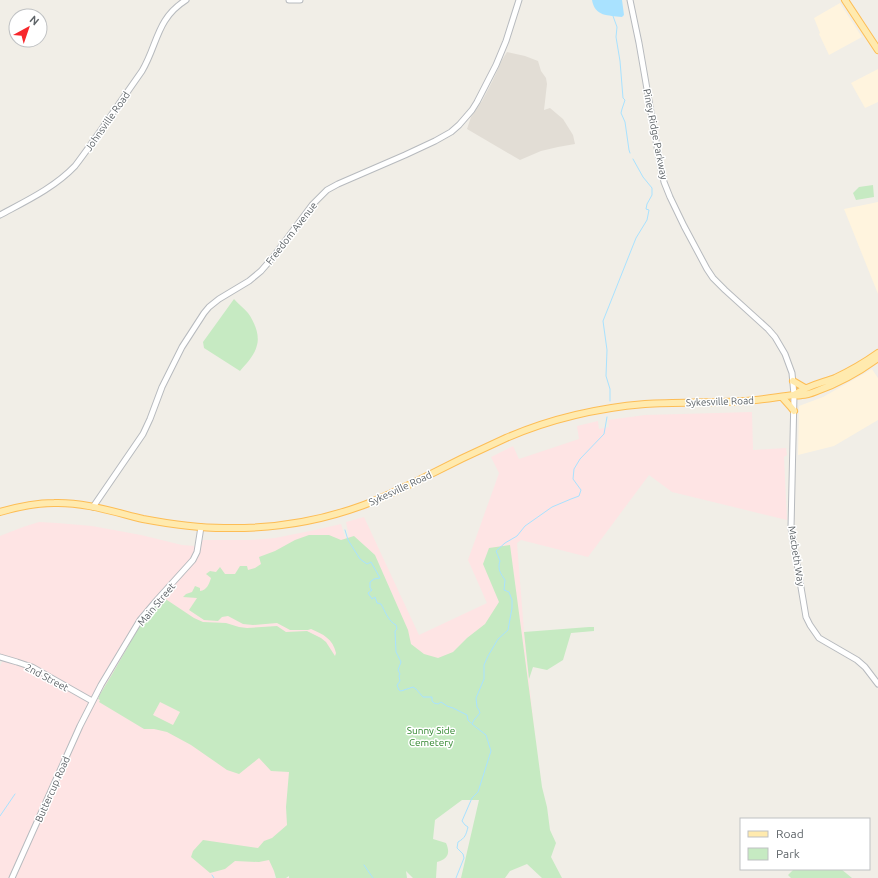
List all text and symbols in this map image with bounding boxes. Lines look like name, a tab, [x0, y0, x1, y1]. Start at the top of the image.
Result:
north arrow	[8, 8, 48, 48]
text: N	[27, 13, 41, 28]
street label: Piney Ridge Parkway	[641, 88, 670, 181]
street label: Johnsville Road	[83, 89, 132, 153]
street label: Freedom Avenue	[264, 200, 319, 267]
street label: Sykesville Road	[686, 395, 754, 408]
street label: Sykesville Road	[367, 469, 434, 508]
street label: Macbeth Way	[786, 525, 807, 587]
street label: Main Street	[135, 581, 177, 628]
street label: 2nd Street	[23, 661, 70, 693]
park label: Sunny Side Cemetery	[407, 725, 455, 748]
street label: Buttercup Road	[33, 755, 72, 824]
legend	[740, 818, 870, 870]
text: Road	[776, 827, 804, 840]
text: Park	[776, 847, 800, 860]

